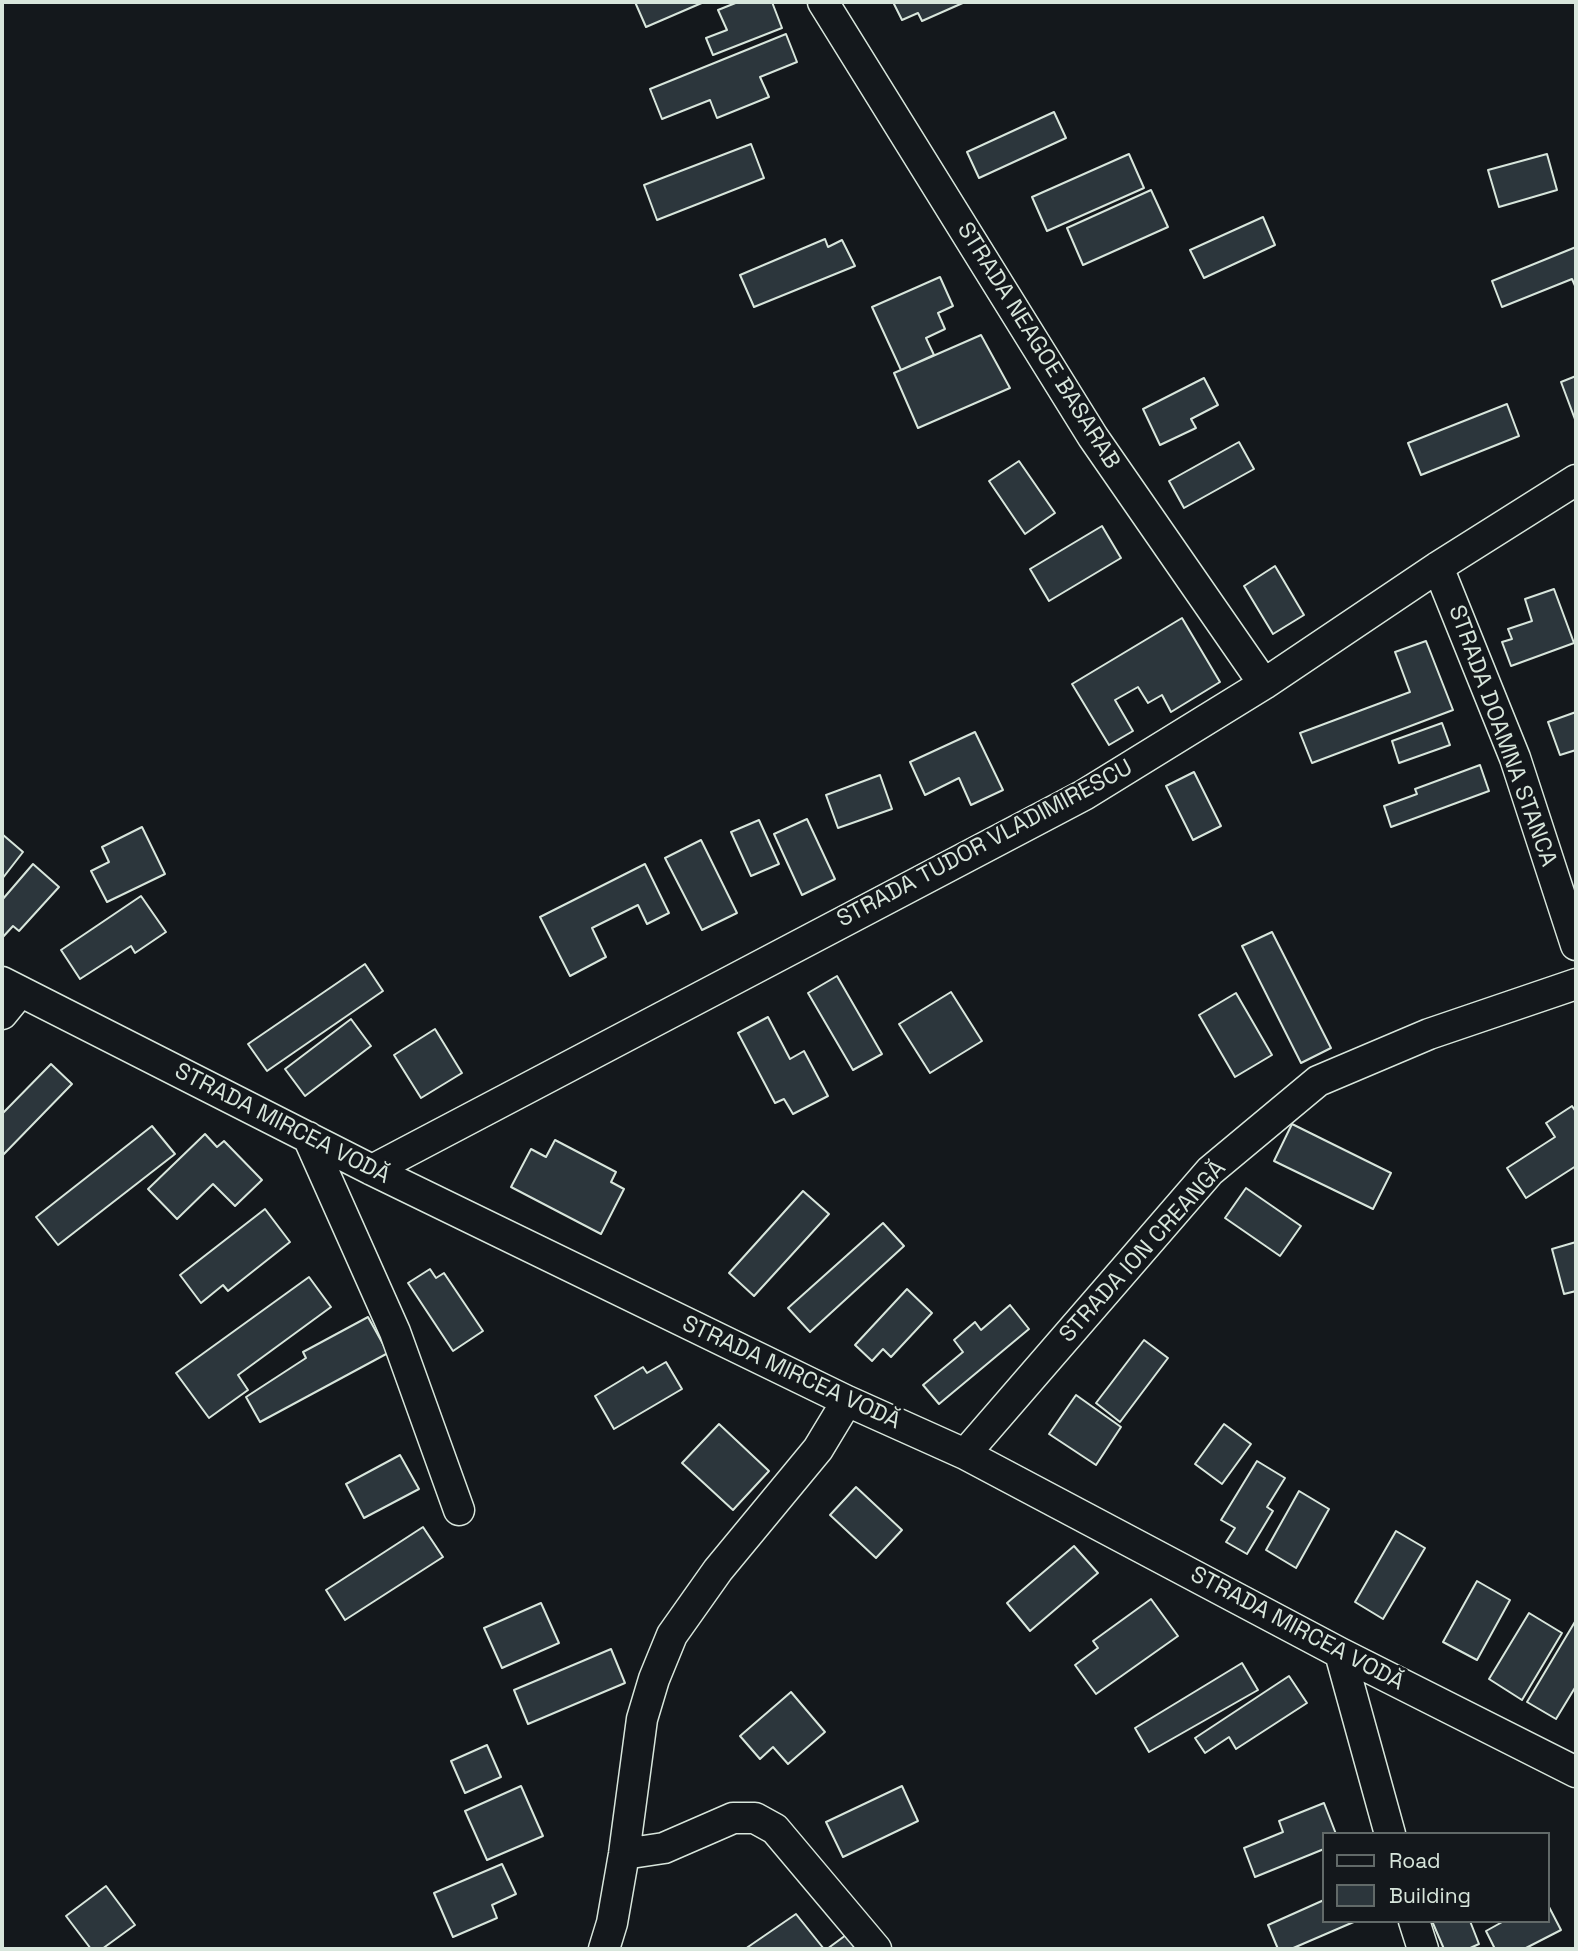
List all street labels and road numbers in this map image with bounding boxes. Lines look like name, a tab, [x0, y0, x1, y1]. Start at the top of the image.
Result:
street label: STRADA NEAGOE BASARAB	[951, 218, 1125, 474]
street label: STRADA DOAMNA STANCA	[1442, 602, 1562, 870]
street label: STRADA TUDOR VLADIMIRESCU	[833, 754, 1137, 934]
street label: STRADA MIRCEA VODĂ	[170, 1058, 394, 1190]
street label: STRADA ION CREANGĂ	[1054, 1155, 1232, 1349]
street label: STRADA MIRCEA VODĂ	[677, 1310, 905, 1436]
street label: STRADA MIRCEA VODĂ	[1186, 1561, 1408, 1697]

